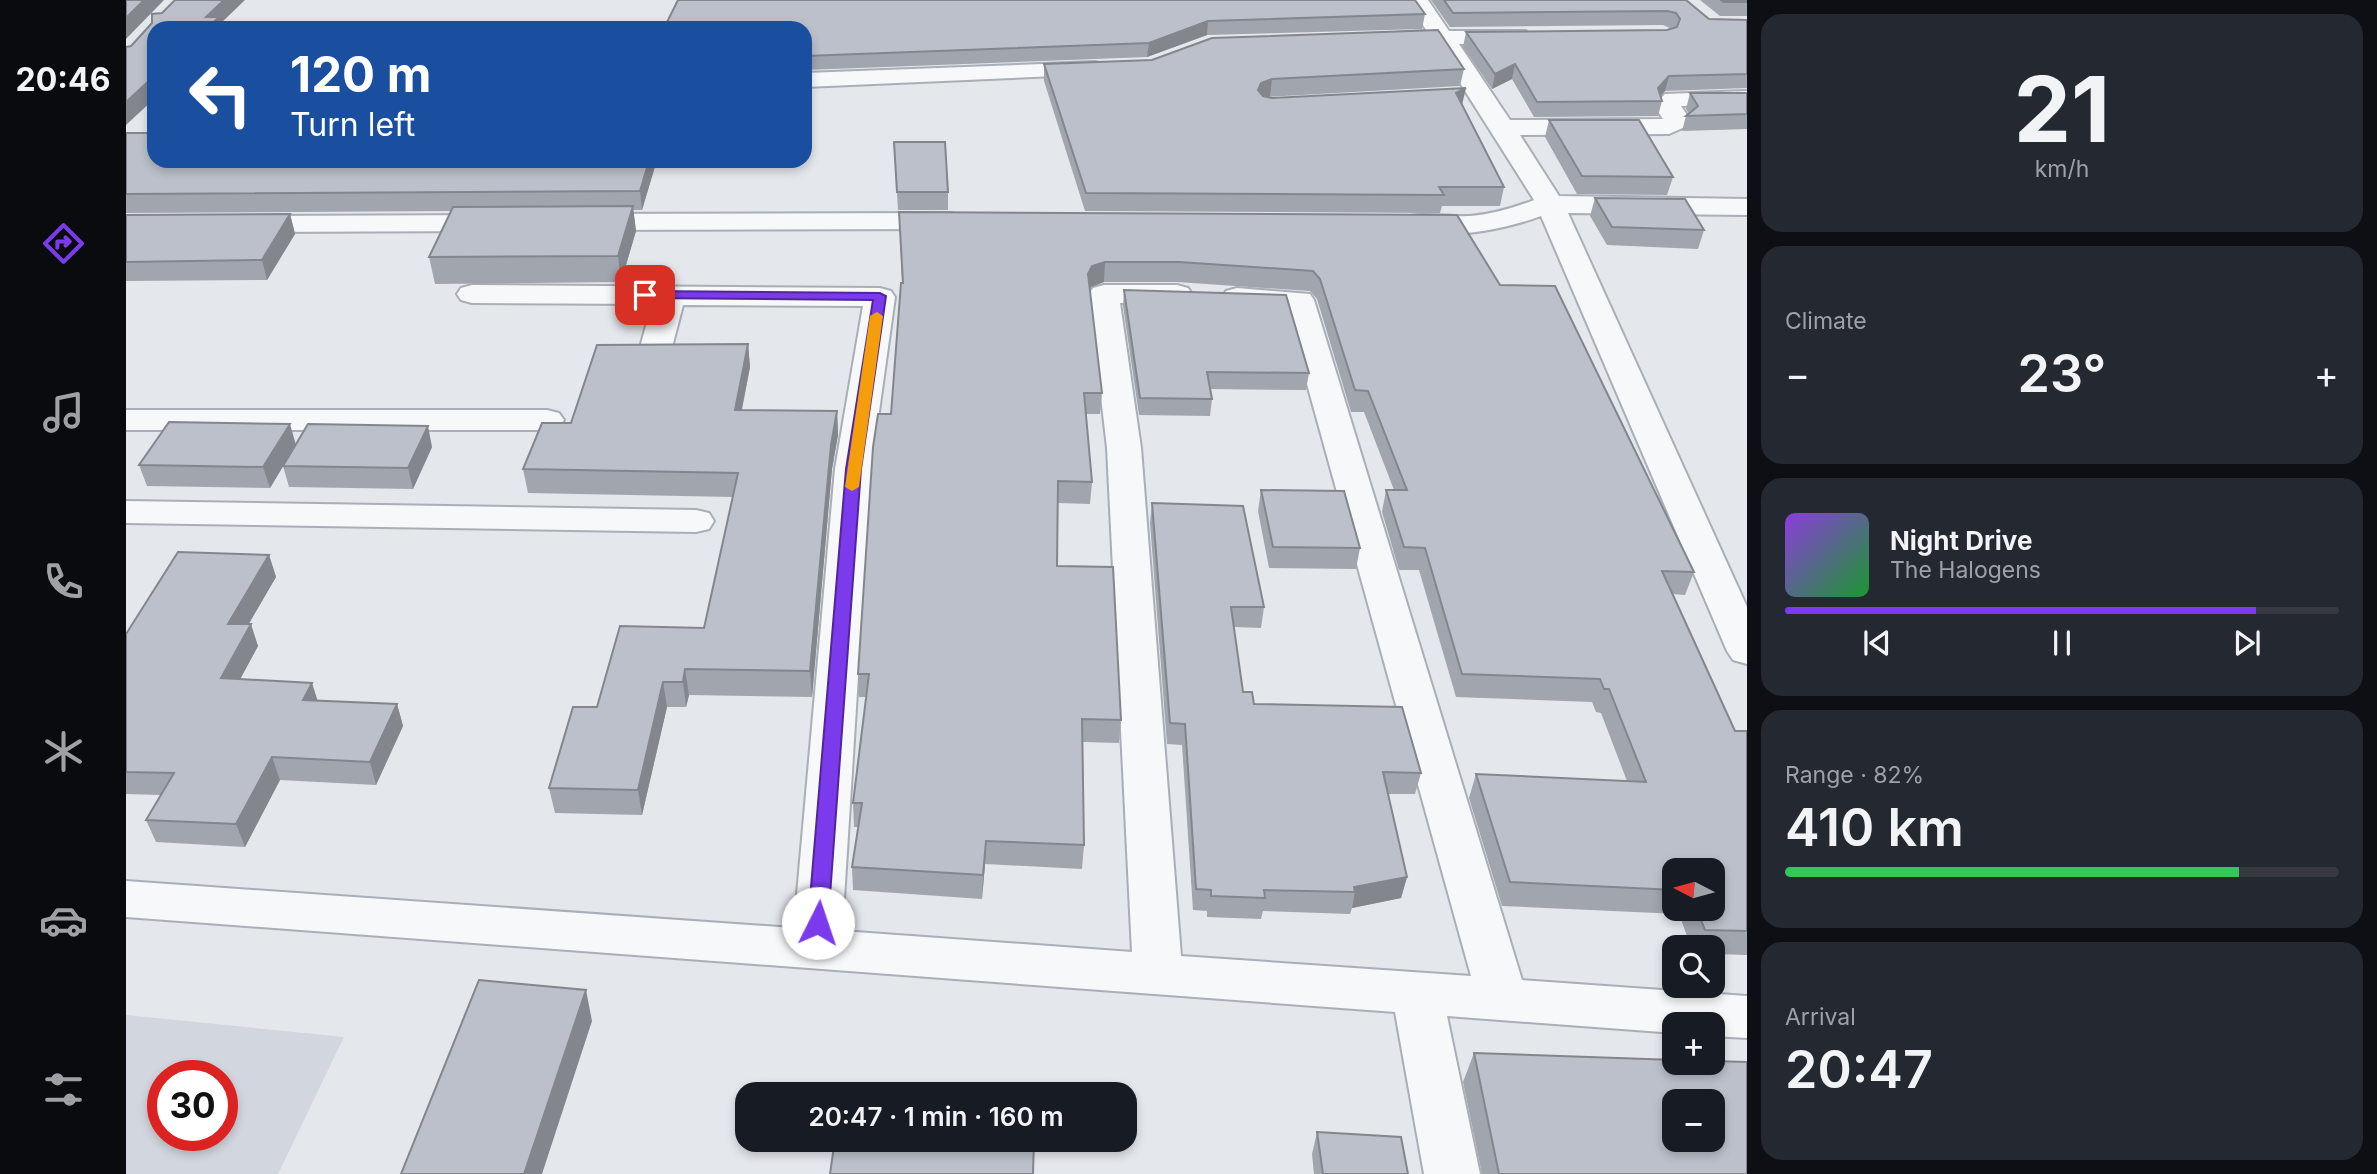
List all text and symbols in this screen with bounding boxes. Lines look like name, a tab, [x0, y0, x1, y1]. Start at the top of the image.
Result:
text: 120 m	[290, 45, 431, 104]
icon: left	[175, 49, 266, 140]
text: 21	[2014, 54, 2110, 164]
text: 20:46	[16, 60, 110, 99]
text: Turn left	[290, 105, 415, 144]
text: km/h	[2035, 155, 2089, 183]
icon: directions	[39, 219, 88, 268]
pin	[615, 265, 675, 325]
icon: arrive	[626, 276, 664, 314]
text: Climate	[1785, 307, 1867, 335]
text: 23°	[2018, 342, 2106, 405]
text: −	[1785, 351, 1810, 397]
text: +	[2314, 351, 2339, 397]
icon: music	[39, 388, 88, 437]
text: Night Drive	[1890, 525, 2032, 556]
text: The Halogens	[1890, 556, 2041, 584]
icon: phone	[39, 557, 88, 606]
icon: previous	[1858, 624, 1896, 662]
icon: pause	[2043, 624, 2081, 662]
icon: next	[2228, 624, 2266, 662]
icon: climate	[39, 727, 88, 776]
text: Range · 82%	[1785, 761, 1924, 789]
text: 410 km	[1785, 796, 1964, 859]
north arrow	[1662, 858, 1726, 920]
map controls	[1662, 858, 1725, 1152]
position arrow	[781, 886, 855, 960]
icon: car	[39, 896, 88, 945]
button: search	[1662, 935, 1725, 998]
text: Arrival	[1785, 1003, 1856, 1031]
button: +	[1662, 1012, 1725, 1075]
text: 20:47	[1785, 1038, 1933, 1101]
speed limit sign: 30	[147, 1060, 238, 1151]
icon: filters	[39, 1065, 88, 1114]
button: −	[1662, 1089, 1725, 1152]
text: 20:47 · 1 min · 160 m	[808, 1101, 1064, 1132]

